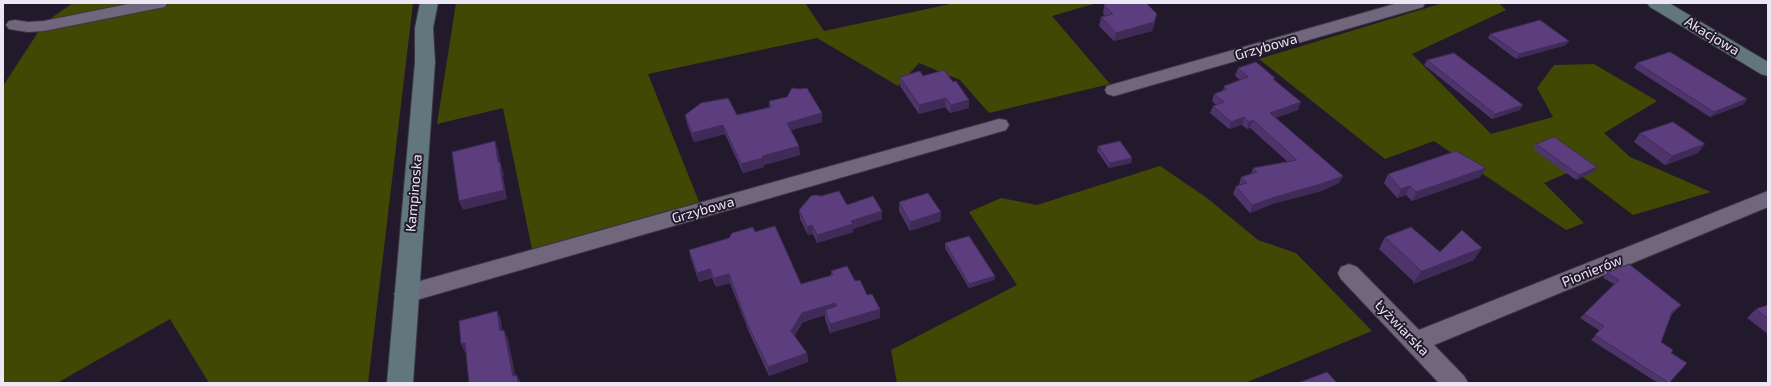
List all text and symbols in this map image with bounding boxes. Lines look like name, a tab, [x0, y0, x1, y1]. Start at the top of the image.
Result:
street label: Akacjowa	[1682, 13, 1742, 59]
street label: Grzybowa	[1233, 30, 1299, 64]
street label: Kampinoska	[402, 154, 426, 232]
street label: Grzybowa	[670, 193, 736, 227]
street label: Pionierów	[1559, 251, 1625, 291]
street label: Łyżwiarska	[1371, 297, 1433, 359]

